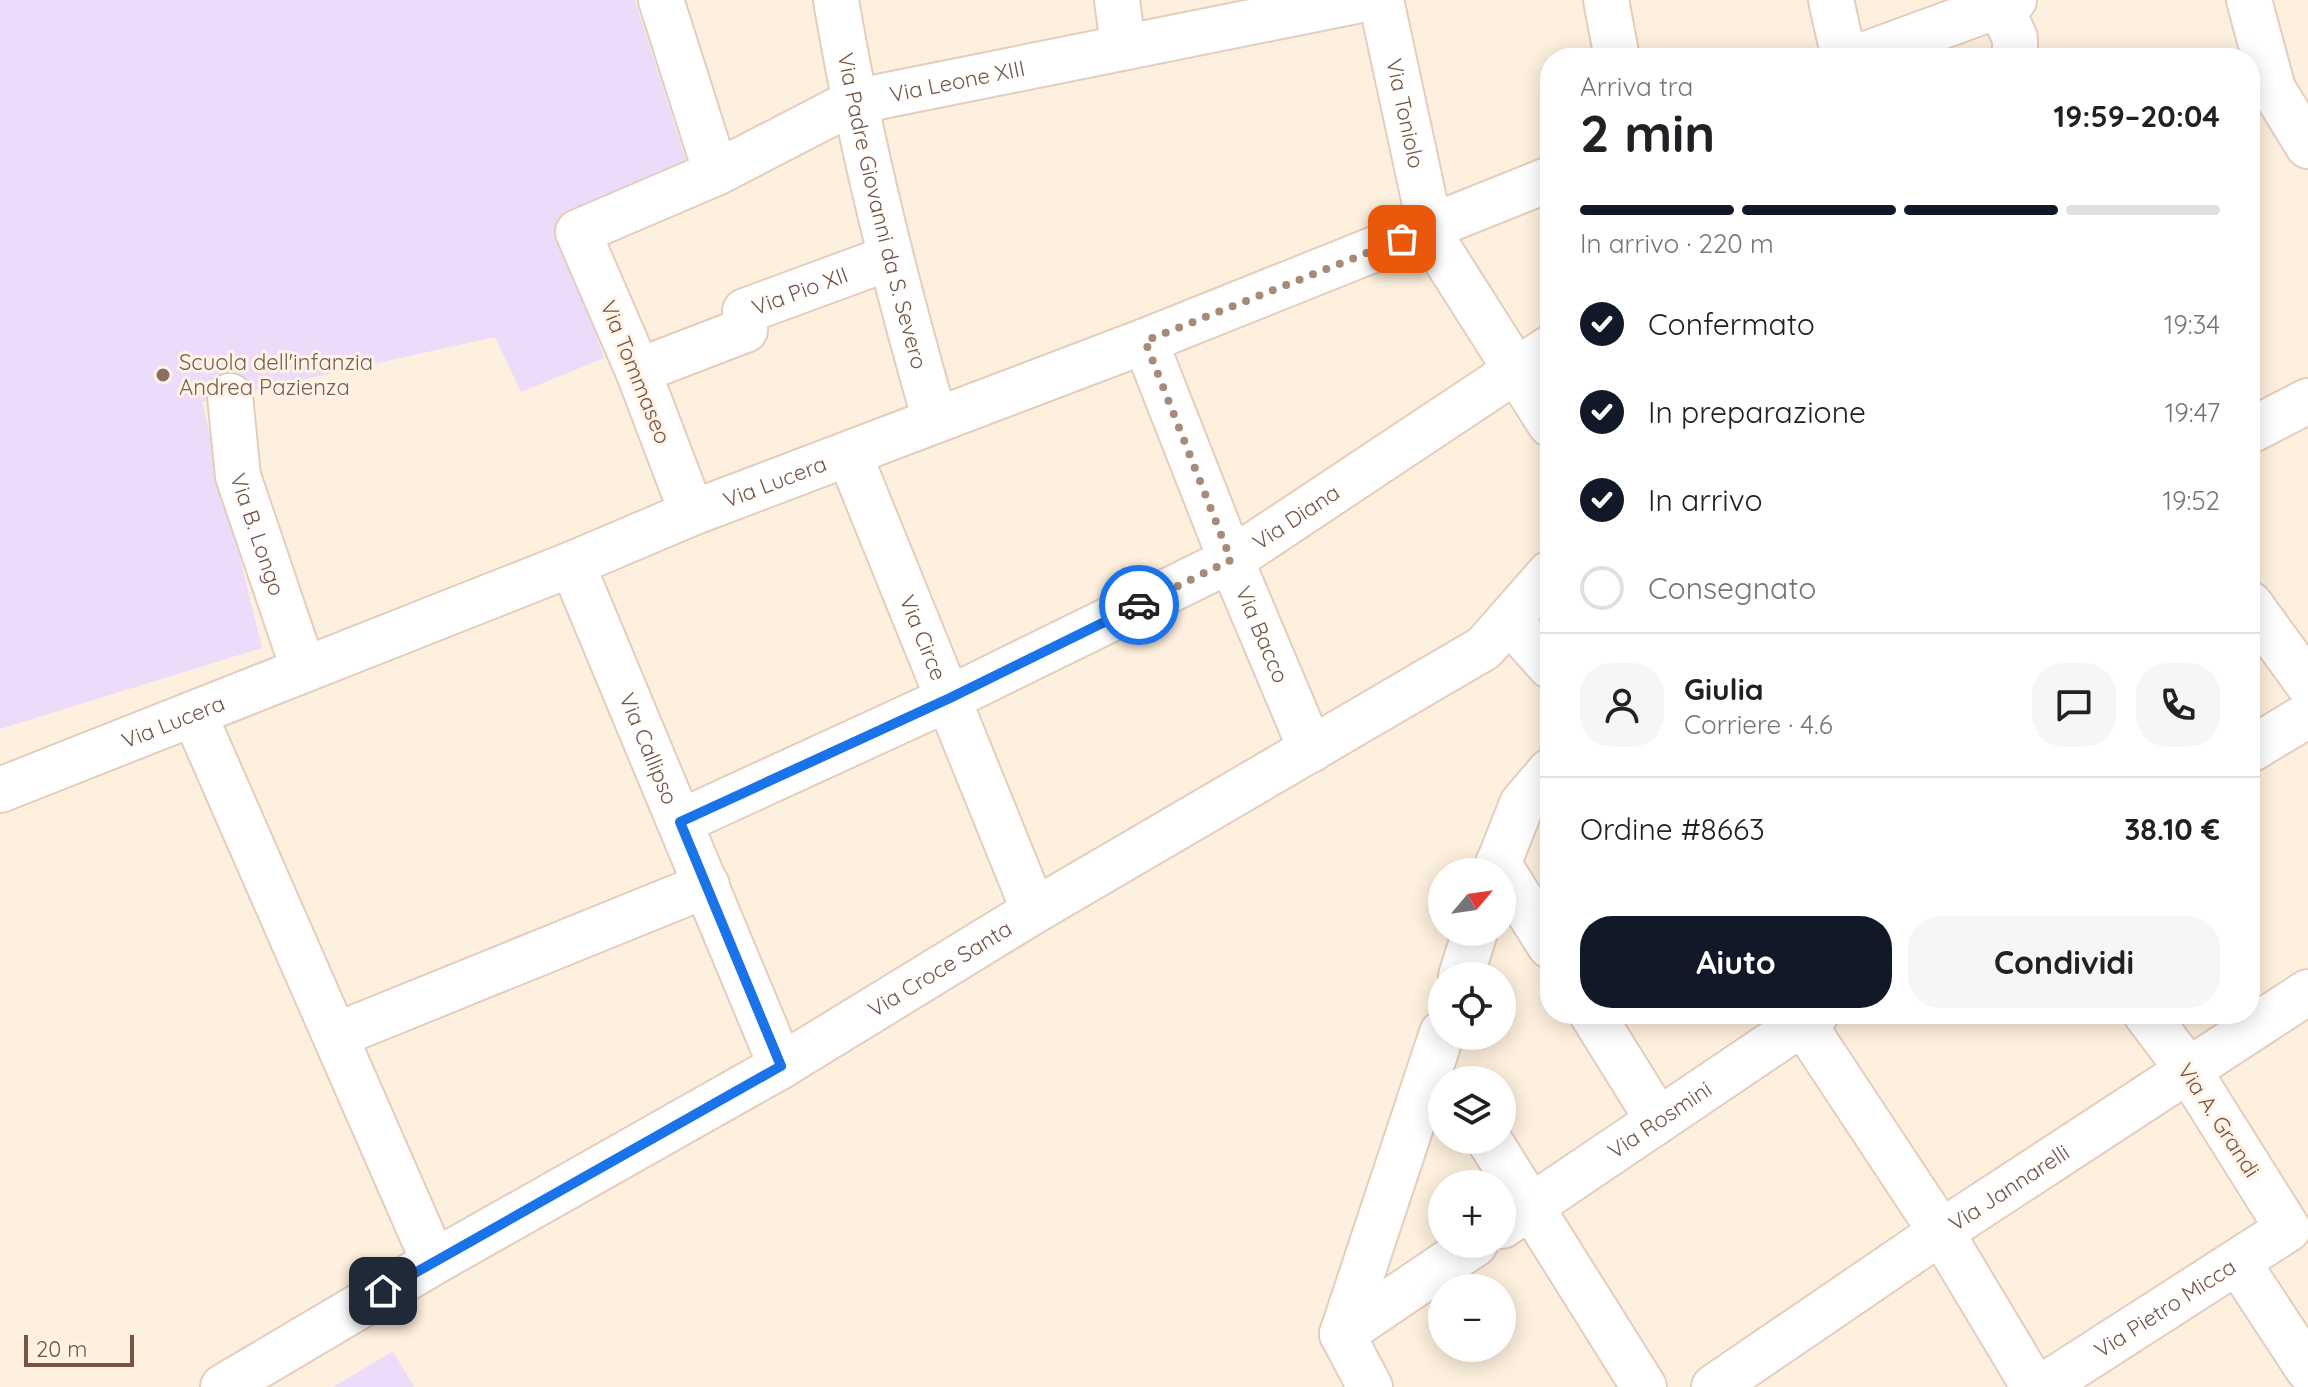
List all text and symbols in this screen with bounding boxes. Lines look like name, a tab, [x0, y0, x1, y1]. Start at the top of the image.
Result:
street label: Via Padre Giovanni da S. Severo	[832, 50, 934, 372]
street label: Via Leone XIII	[887, 54, 1027, 108]
street label: Via Toniolo	[1380, 56, 1431, 171]
text: Arriva tra	[1580, 70, 1693, 103]
text: 19:59–20:04	[2054, 97, 2220, 135]
text: 2 min	[1580, 100, 1715, 165]
pin	[1368, 205, 1436, 273]
icon: bag	[1380, 217, 1424, 261]
text: In arrivo · 220 m	[1580, 227, 1774, 260]
street label: Via Pio XII	[748, 260, 852, 321]
street label: Via Tommaseo	[595, 296, 677, 448]
icon: check	[1580, 302, 1624, 346]
text: Confermato	[1648, 305, 1815, 343]
text: 19:34	[2164, 308, 2220, 341]
place label: Scuola dell'infanzia Andrea Pazienza	[179, 348, 373, 401]
marker: Scuola dell'infanzia Andrea Pazienza	[154, 366, 172, 384]
icon: check	[1580, 390, 1624, 434]
text: In preparazione	[1648, 393, 1866, 431]
text: 19:47	[2165, 396, 2220, 429]
street label: Via Lucera	[719, 449, 830, 514]
street label: Via B. Longo	[224, 470, 291, 599]
street label: Via Diana	[1247, 478, 1345, 556]
icon: check	[1580, 478, 1624, 522]
text: In arrivo	[1648, 481, 1763, 519]
text: 19:52	[2162, 484, 2220, 517]
courier	[1099, 565, 1179, 645]
text: Consegnato	[1648, 569, 1816, 607]
street label: Via Bacco	[1230, 582, 1295, 687]
icon: car	[1117, 583, 1161, 627]
street label: Via Circe	[893, 591, 953, 684]
button: person	[1580, 663, 1664, 747]
button: chat	[2032, 663, 2116, 747]
button: phone	[2136, 663, 2220, 747]
text: Giulia	[1684, 670, 1764, 708]
street label: Via Lucera	[117, 689, 229, 755]
street label: Via Callipso	[613, 689, 685, 809]
text: Corriere · 4.6	[1684, 708, 1833, 741]
text: Ordine #8663	[1580, 810, 1765, 848]
text: 38.10 €	[2124, 810, 2220, 848]
north arrow	[1428, 858, 1516, 946]
map controls	[1428, 858, 1516, 1362]
street label: Via Croce Santa	[863, 914, 1017, 1023]
button: Aiuto	[1580, 916, 1892, 1008]
button: Condividi	[1908, 916, 2220, 1008]
button: locate	[1428, 962, 1516, 1050]
street label: Via A. Grandi	[2172, 1058, 2266, 1182]
button: layers	[1428, 1066, 1516, 1154]
street label: Via Rosmini	[1602, 1075, 1717, 1165]
street label: Via Jannarelli	[1943, 1138, 2075, 1237]
button: +	[1428, 1170, 1516, 1258]
street label: Via Pietro Micca	[2089, 1252, 2241, 1364]
pin	[349, 1257, 417, 1325]
icon: home	[361, 1269, 405, 1313]
button: −	[1428, 1274, 1516, 1362]
scale bar	[24, 1331, 134, 1367]
text: 20 m	[36, 1335, 87, 1363]

